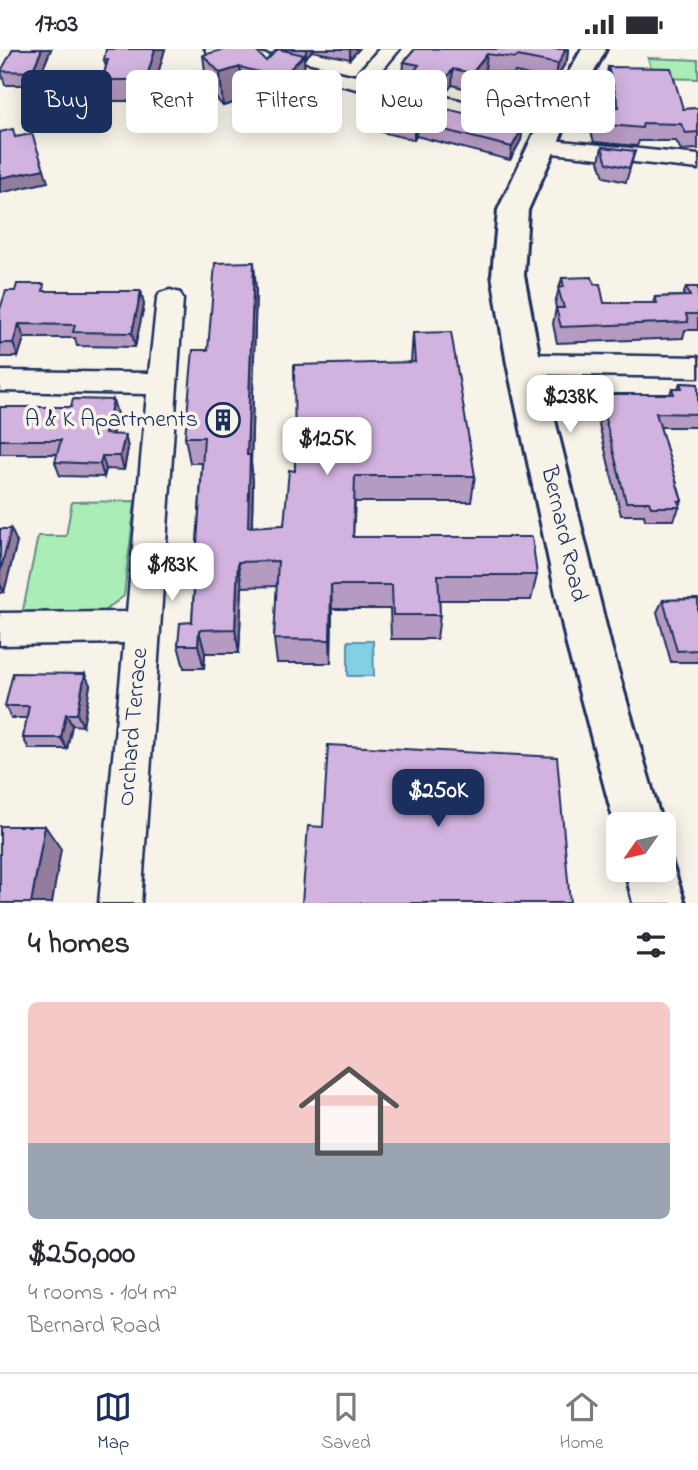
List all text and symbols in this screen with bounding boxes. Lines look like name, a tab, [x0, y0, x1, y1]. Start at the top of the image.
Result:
text: 17:03	[35, 6, 78, 44]
chip: Buy	[21, 70, 112, 133]
chip: Rent	[126, 70, 218, 133]
chip: Filters	[232, 70, 342, 133]
chip: New	[356, 70, 447, 133]
chip: Apartment	[461, 70, 615, 133]
pin: $238K	[521, 375, 619, 435]
text: $238K	[543, 381, 597, 414]
building icon: A & K Apartments	[204, 401, 242, 439]
place label: A & K Apartments	[25, 403, 198, 438]
pin: $125K	[278, 417, 376, 477]
text: $125K	[299, 423, 355, 456]
street label: Bernard Road	[530, 462, 596, 606]
pin: $183K	[123, 543, 221, 603]
text: $183K	[147, 549, 197, 582]
street label: Orchard Terrace	[110, 646, 158, 808]
pin: $250K	[389, 769, 487, 829]
text: $250K	[408, 775, 468, 808]
north arrow	[606, 812, 676, 882]
map controls	[606, 812, 676, 882]
text: 4 homes	[28, 923, 130, 967]
icon: filters	[632, 926, 670, 964]
icon: home	[286, 1048, 412, 1174]
text: $250,000	[28, 1233, 135, 1277]
text: 4 rooms · 104 m²	[28, 1277, 177, 1310]
text: Bernard Road	[28, 1310, 161, 1343]
tab: Map	[94, 1388, 132, 1457]
tab: Saved	[321, 1388, 371, 1457]
tab: Home	[559, 1388, 604, 1457]

